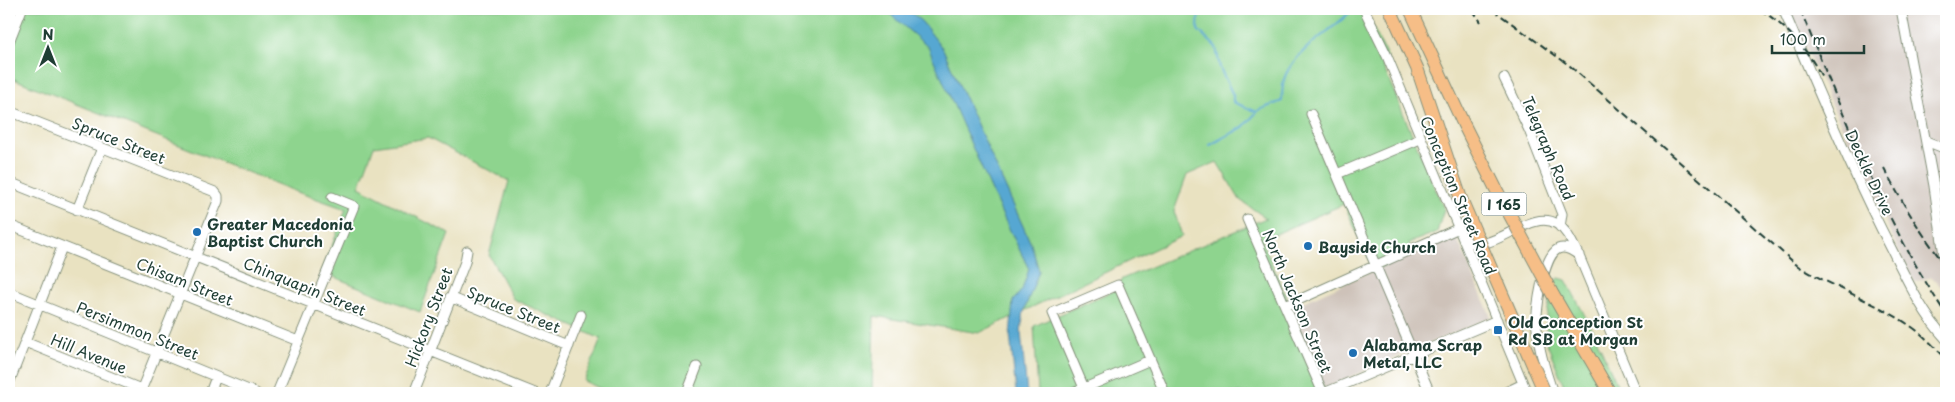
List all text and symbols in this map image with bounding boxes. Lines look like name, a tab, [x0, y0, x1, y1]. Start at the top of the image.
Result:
north arrow	[22, 22, 72, 72]
scale bar	[1772, 22, 1865, 54]
text: N	[42, 24, 54, 45]
text: 100 m	[1780, 27, 1826, 50]
street label: Telegraph Road	[1517, 93, 1581, 203]
street label: Spruce Street	[69, 111, 169, 169]
street label: Conception Street Road	[1415, 112, 1503, 278]
street label: Deckle Drive	[1840, 125, 1900, 219]
road number: I 165	[1482, 192, 1526, 215]
place label: Greater Macedonia Baptist Church	[207, 212, 354, 252]
marker: Greater Macedonia Baptist Church	[191, 226, 203, 238]
street label: North Jackson Street	[1257, 226, 1339, 376]
place label: Bayside Church	[1318, 235, 1436, 258]
marker: Bayside Church	[1302, 240, 1314, 252]
street label: Chisam Street	[133, 251, 237, 311]
street label: Chinquapin Street	[240, 251, 370, 321]
street label: Hickory Street	[398, 264, 458, 370]
street label: Spruce Street	[464, 280, 564, 338]
street label: Persimmon Street	[73, 295, 203, 365]
place label: Old Conception St Rd SB at Morgan	[1508, 310, 1643, 350]
marker: Old Conception St Rd SB at Morgan	[1492, 324, 1504, 336]
street label: Hill Avenue	[48, 327, 130, 379]
place label: Alabama Scrap Metal, LLC	[1362, 333, 1482, 373]
marker: Alabama Scrap Metal, LLC	[1347, 347, 1359, 359]

